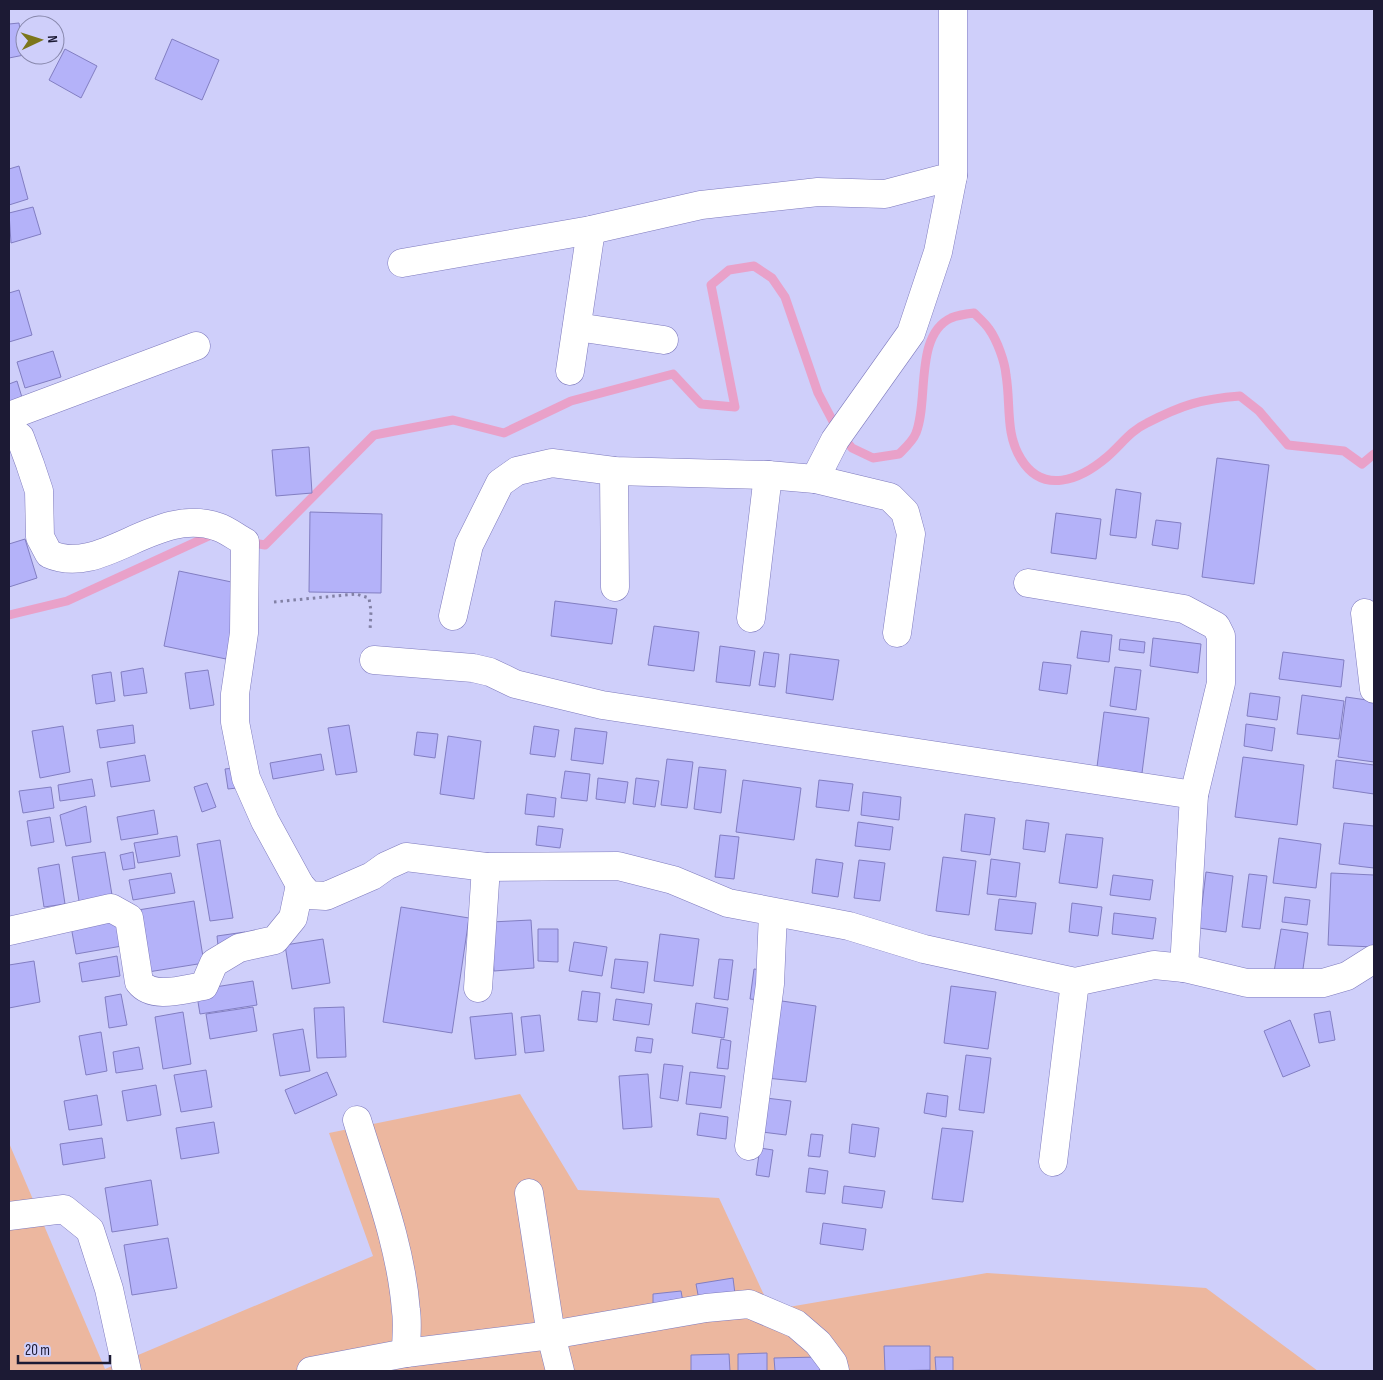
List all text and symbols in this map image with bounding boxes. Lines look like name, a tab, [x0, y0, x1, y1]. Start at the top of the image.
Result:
north arrow	[15, 15, 65, 65]
text: N	[44, 35, 61, 43]
scale bar	[18, 1332, 110, 1364]
text: 20 m	[25, 1341, 50, 1360]

